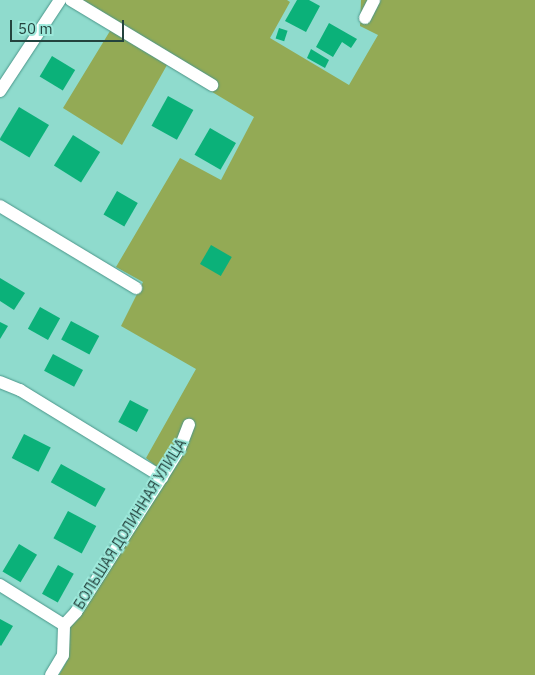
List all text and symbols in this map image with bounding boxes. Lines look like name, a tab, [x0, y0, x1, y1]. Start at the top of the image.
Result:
scale bar	[12, 10, 126, 42]
text: 50 m	[18, 19, 53, 38]
street label: БОЛЬШАЯ ДОЛИННАЯ УЛИЦА	[70, 436, 190, 612]

